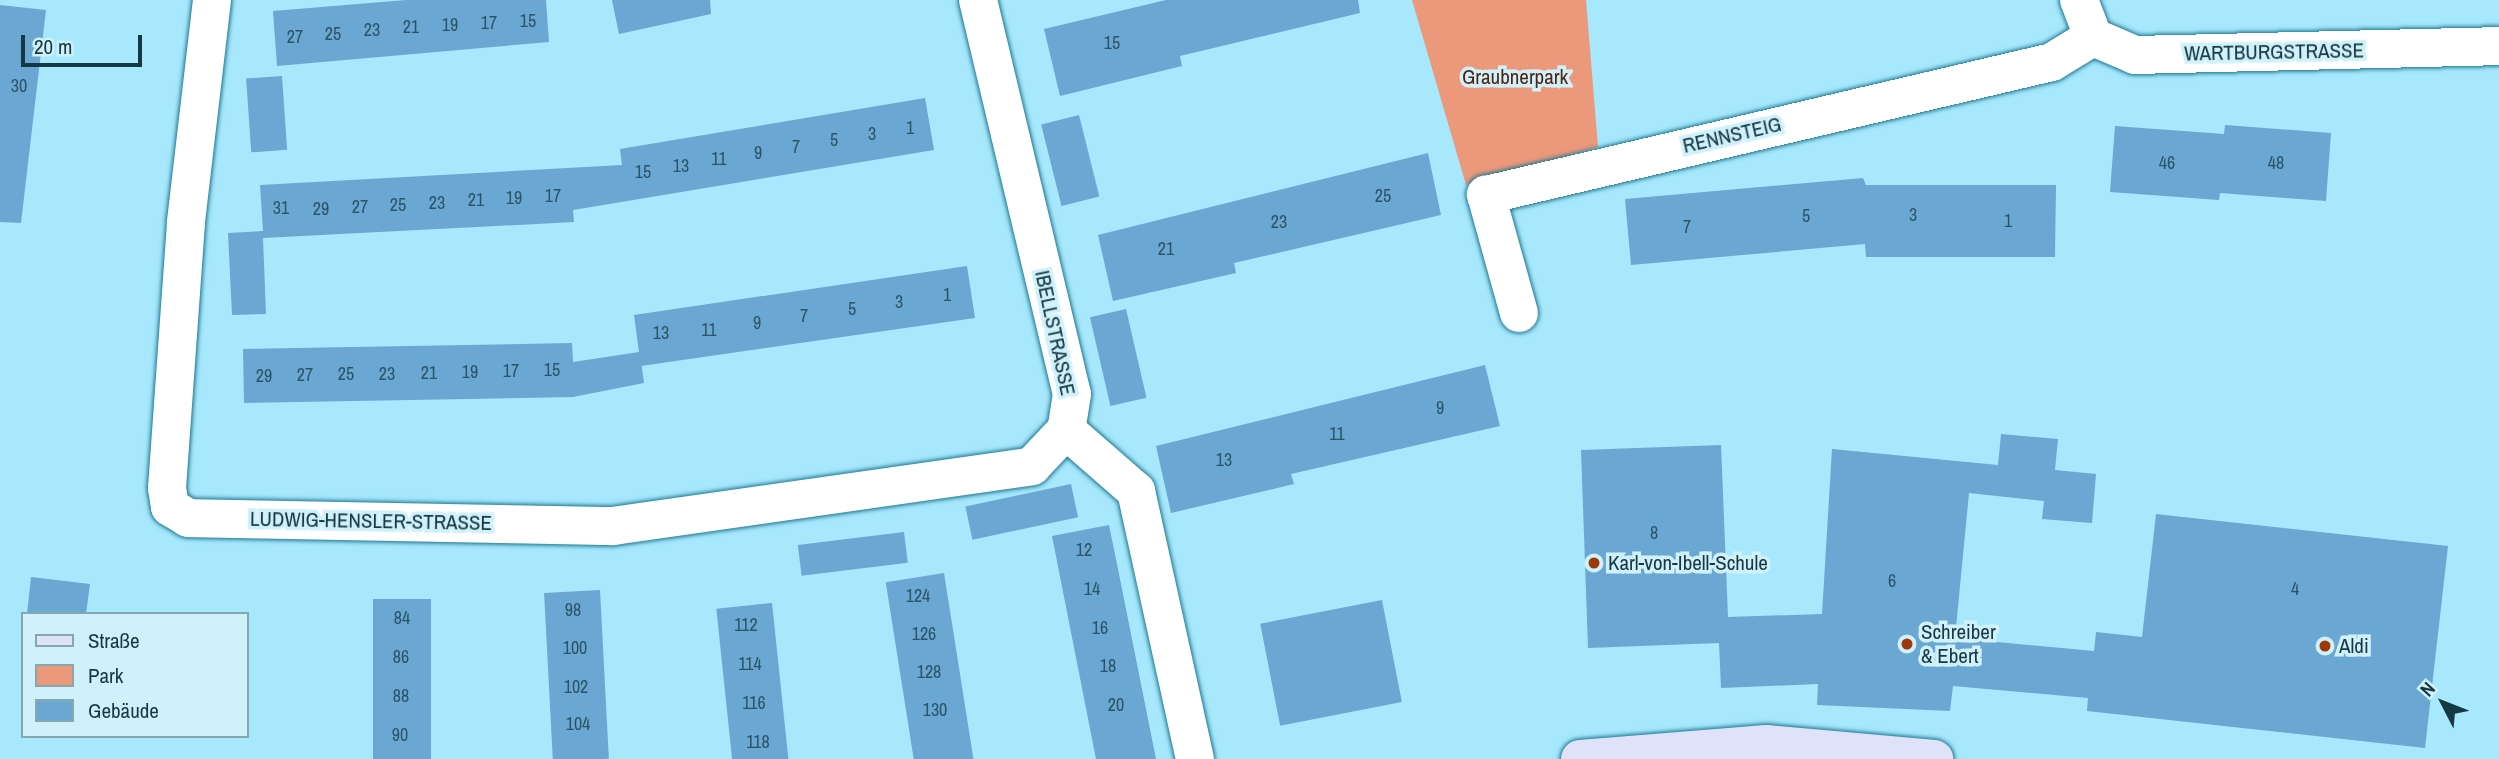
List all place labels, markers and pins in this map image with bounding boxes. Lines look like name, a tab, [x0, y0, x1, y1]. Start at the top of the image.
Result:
place label: Karl-von-Ibell-Schule	[1608, 550, 1768, 576]
marker: Karl-von-Ibell-Schule	[1586, 555, 1602, 571]
place label: Schreiber & Ebert	[1921, 619, 1996, 669]
place label: Aldi	[2339, 633, 2369, 659]
marker: Schreiber & Ebert	[1899, 636, 1915, 652]
marker: Aldi	[2317, 638, 2333, 654]

